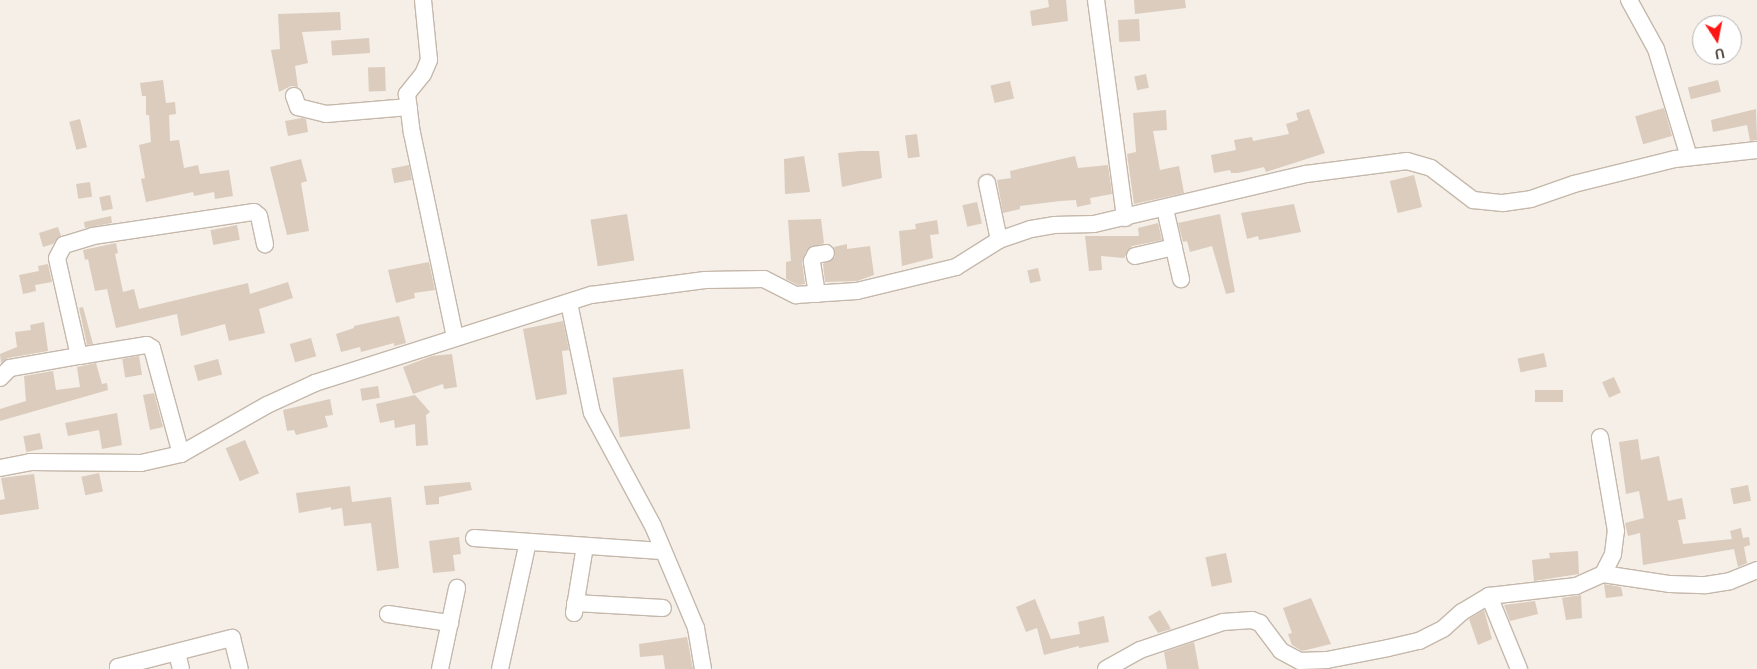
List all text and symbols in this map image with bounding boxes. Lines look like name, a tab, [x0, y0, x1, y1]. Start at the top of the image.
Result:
north arrow	[1692, 15, 1742, 65]
text: U	[1713, 44, 1726, 63]

